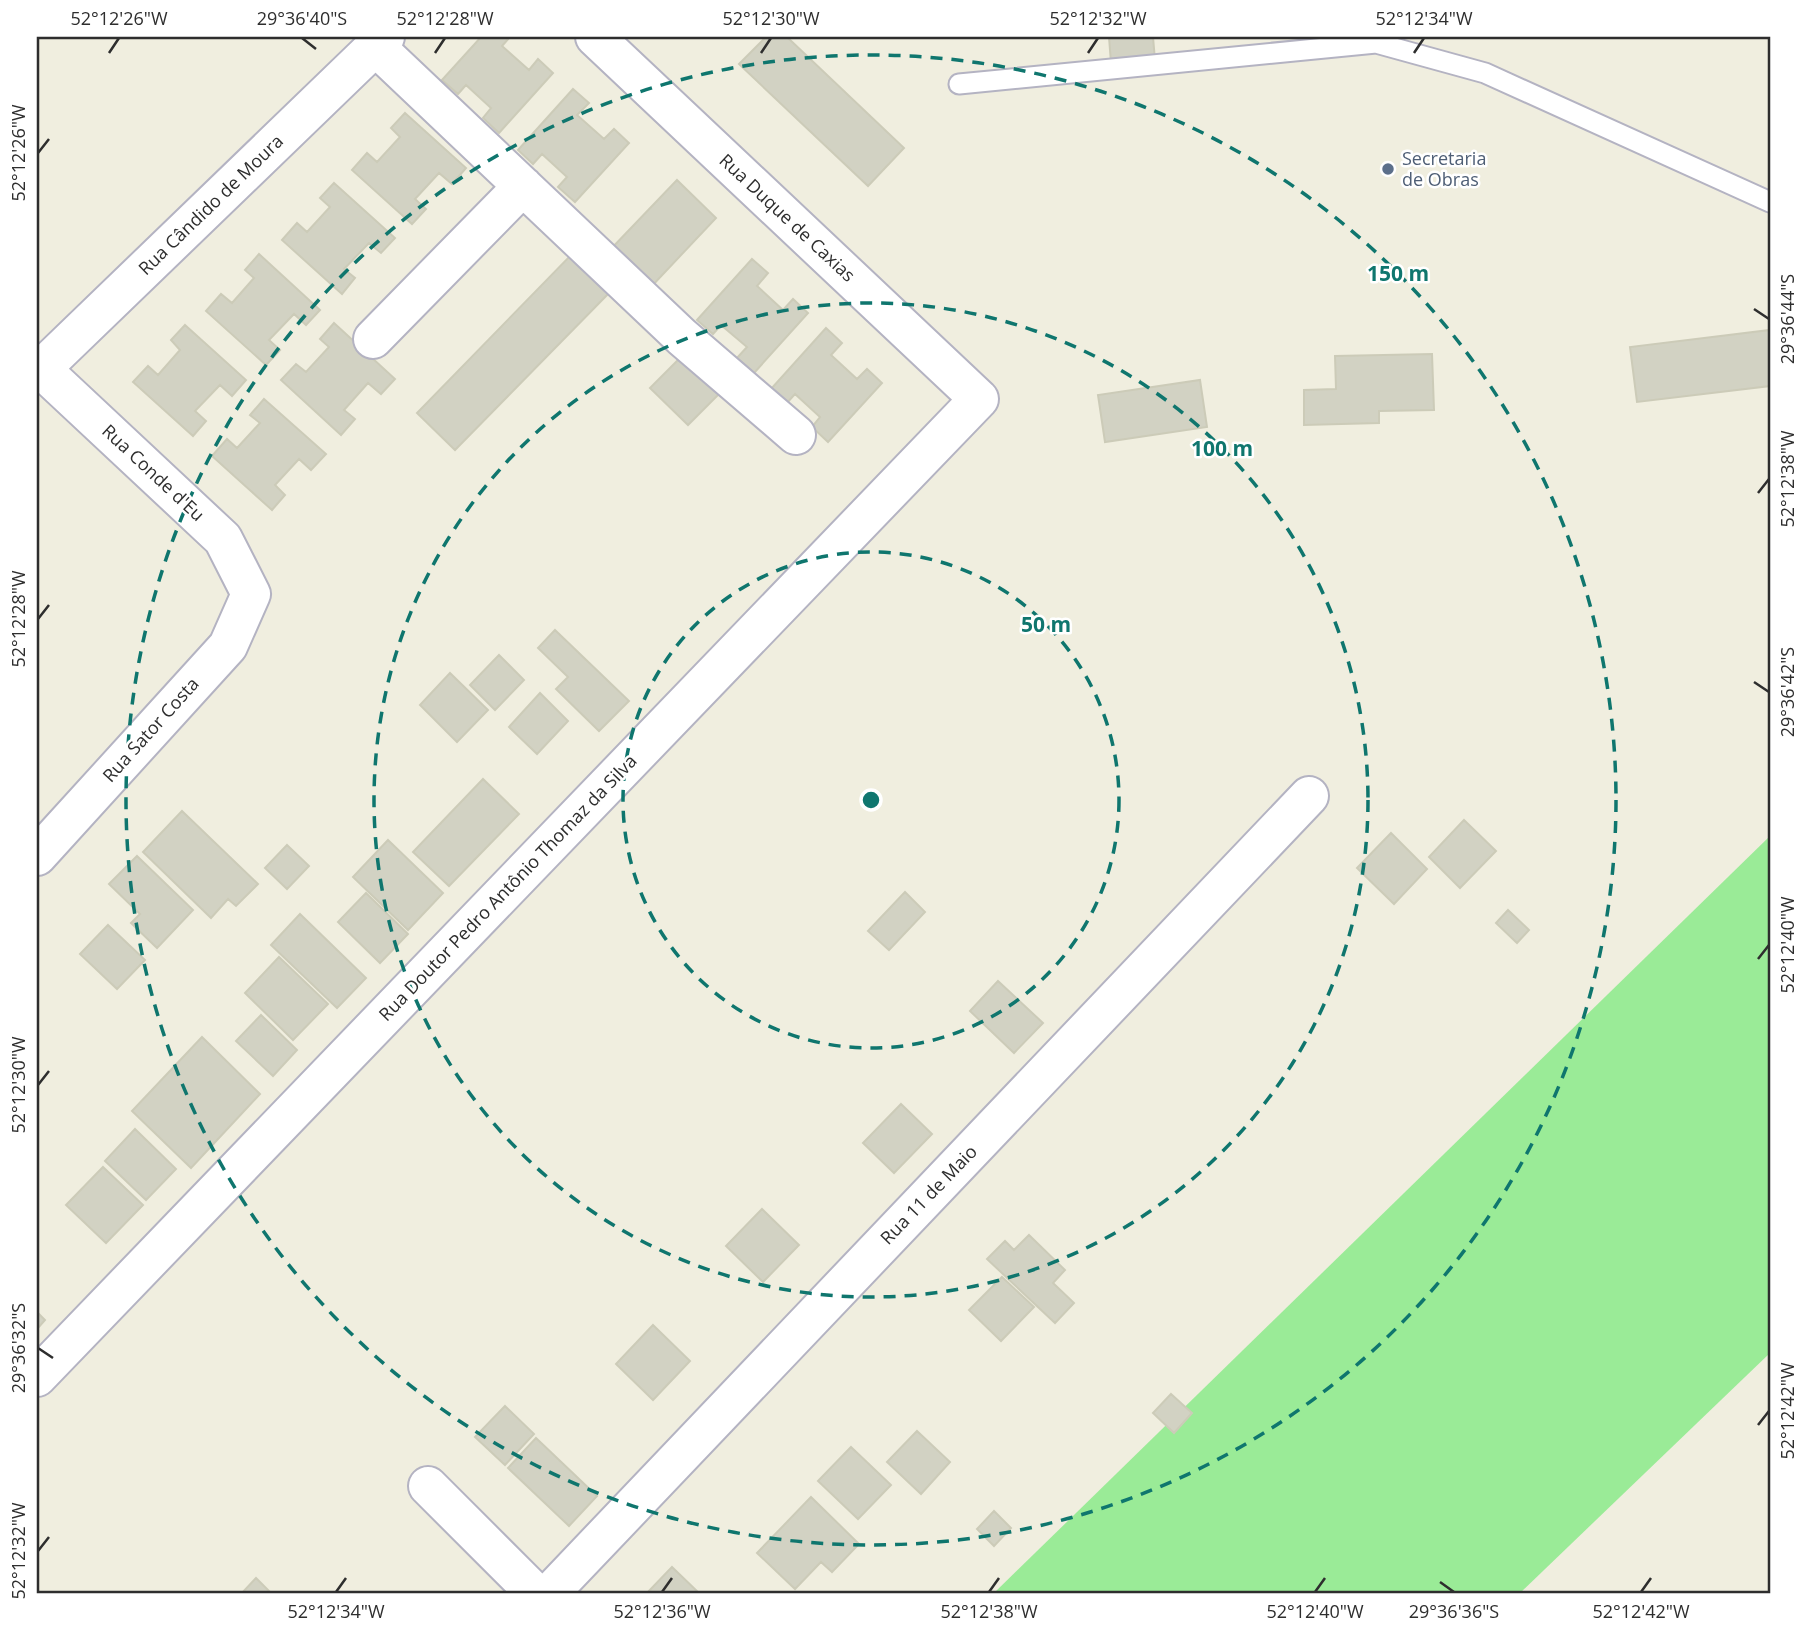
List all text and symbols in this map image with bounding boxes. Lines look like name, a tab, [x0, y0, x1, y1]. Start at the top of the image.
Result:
text: 52°12'26"W	[70, 6, 168, 30]
text: 29°36'40"S	[257, 6, 347, 30]
text: 52°12'28"W	[396, 6, 494, 30]
text: 52°12'30"W	[722, 6, 820, 30]
text: 52°12'32"W	[1049, 6, 1147, 30]
text: 52°12'34"W	[1375, 6, 1473, 30]
text: 52°12'26"W	[6, 104, 30, 202]
street label: Rua Cândido de Moura	[133, 129, 288, 280]
place label: Secretaria de Obras	[1402, 146, 1486, 191]
street label: Rua Duque de Caxias	[715, 148, 861, 287]
marker: Secretaria de Obras	[1380, 161, 1396, 177]
text: 150 m	[1367, 259, 1429, 287]
text: 29°36'44"S	[1775, 274, 1799, 364]
street label: Rua Conde d'Eu	[97, 419, 210, 526]
text: 52°12'38"W	[1775, 430, 1799, 528]
text: 100 m	[1191, 434, 1253, 462]
text: 52°12'28"W	[6, 570, 30, 668]
text: 50 m	[1021, 610, 1071, 638]
text: 29°36'42"S	[1775, 647, 1799, 737]
street label: Rua Sator Costa	[97, 672, 204, 787]
street label: Rua Doutor Pedro Antônio Thomaz da Silva	[373, 749, 642, 1026]
centre of rings	[859, 788, 883, 812]
text: 52°12'40"W	[1775, 896, 1799, 994]
text: 52°12'30"W	[6, 1036, 30, 1134]
street label: Rua 11 de Maio	[875, 1139, 982, 1249]
text: 29°36'32"S	[6, 1303, 30, 1393]
text: 52°12'42"W	[1775, 1362, 1799, 1460]
text: 52°12'32"W	[6, 1502, 30, 1600]
text: 52°12'34"W	[287, 1599, 385, 1623]
text: 52°12'36"W	[613, 1599, 711, 1623]
text: 52°12'38"W	[940, 1599, 1038, 1623]
text: 52°12'40"W	[1266, 1599, 1364, 1623]
text: 29°36'36"S	[1409, 1599, 1499, 1623]
text: 52°12'42"W	[1592, 1599, 1690, 1623]

